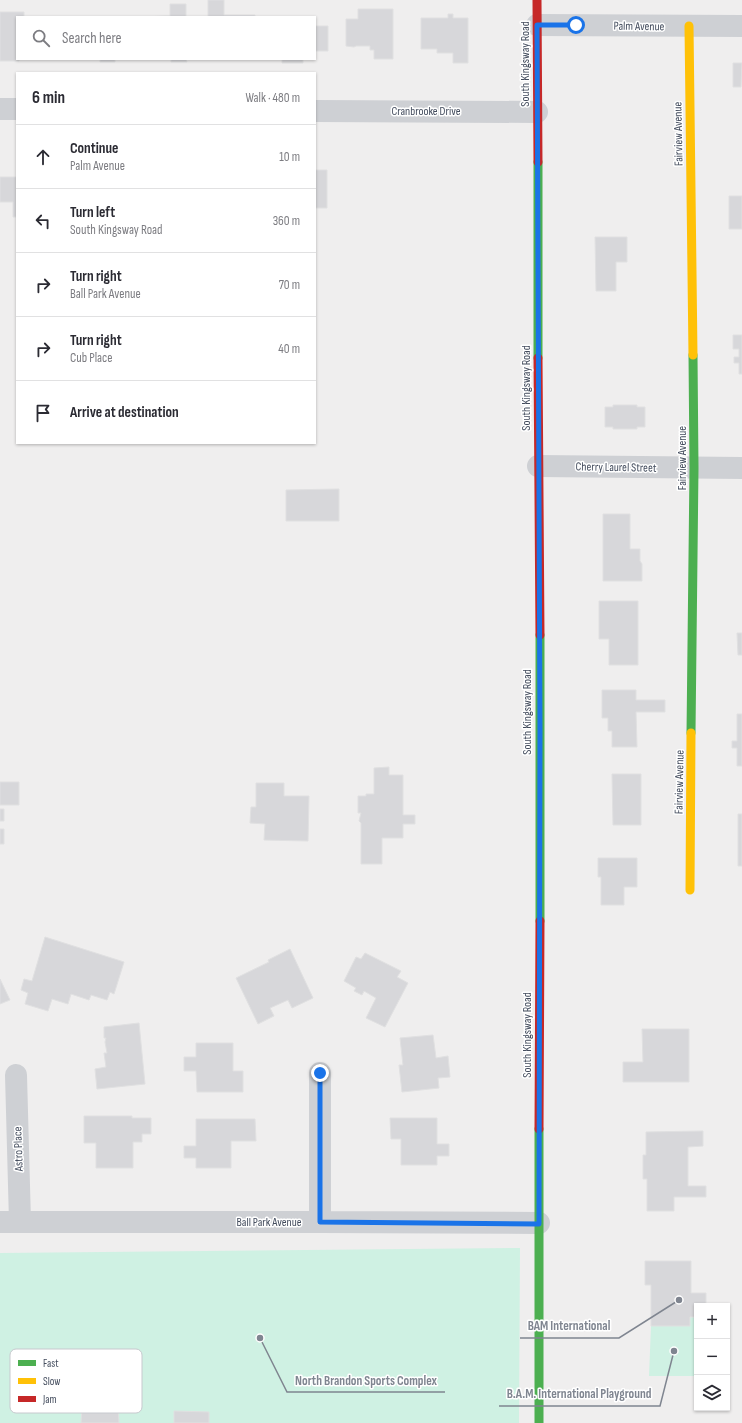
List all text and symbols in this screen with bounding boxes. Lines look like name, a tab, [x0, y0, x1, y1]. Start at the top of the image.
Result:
search box	[16, 16, 316, 60]
route start	[567, 16, 585, 34]
street label: Palm Avenue	[614, 19, 665, 34]
street label: South Kingsway Road	[518, 21, 533, 107]
icon: search	[30, 27, 52, 49]
text: Search here	[62, 29, 122, 48]
text: 6 min	[32, 88, 65, 108]
text: Walk · 480 m	[245, 90, 300, 106]
street label: Fairview Avenue	[670, 102, 687, 166]
street label: Cranbrooke Drive	[391, 104, 461, 119]
text: Continue	[70, 139, 119, 158]
icon: ahead	[32, 146, 54, 168]
text: 10 m	[279, 149, 300, 165]
text: Palm Avenue	[70, 158, 125, 174]
text: Turn left	[70, 203, 115, 222]
icon: left	[32, 210, 54, 232]
text: 360 m	[273, 213, 300, 229]
text: South Kingsway Road	[70, 222, 163, 238]
text: Turn right	[70, 267, 122, 286]
icon: right	[32, 274, 54, 296]
text: 70 m	[279, 277, 300, 293]
text: Ball Park Avenue	[70, 286, 141, 302]
text: Turn right	[70, 331, 122, 350]
icon: right	[32, 338, 54, 360]
text: 40 m	[278, 341, 300, 357]
street label: South Kingsway Road	[519, 345, 534, 431]
text: Cub Place	[70, 350, 112, 366]
icon: arrive	[32, 402, 54, 424]
text: Arrive at destination	[70, 403, 179, 422]
street label: Fairview Avenue	[675, 426, 690, 490]
street label: Cherry Laurel Street	[575, 459, 657, 476]
street label: South Kingsway Road	[520, 669, 535, 755]
street label: Fairview Avenue	[671, 750, 688, 814]
street label: South Kingsway Road	[520, 992, 535, 1078]
route end	[311, 1064, 329, 1082]
street label: Astro Place	[10, 1126, 27, 1173]
street label: Ball Park Avenue	[236, 1215, 302, 1230]
map controls	[694, 1303, 730, 1411]
button: +	[694, 1303, 730, 1339]
callout: BAM International	[520, 1313, 619, 1338]
text: BAM International	[528, 1318, 611, 1334]
button: −	[694, 1339, 730, 1375]
legend	[10, 1349, 142, 1413]
text: Fast	[43, 1357, 59, 1370]
callout: North Brandon Sports Complex	[287, 1367, 445, 1392]
text: North Brandon Sports Complex	[295, 1373, 438, 1389]
text: Slow	[43, 1375, 60, 1388]
button: layers	[694, 1375, 730, 1411]
callout: B.A.M. International Playground	[499, 1381, 660, 1406]
text: B.A.M. International Playground	[507, 1386, 652, 1402]
text: Jam	[42, 1393, 57, 1406]

